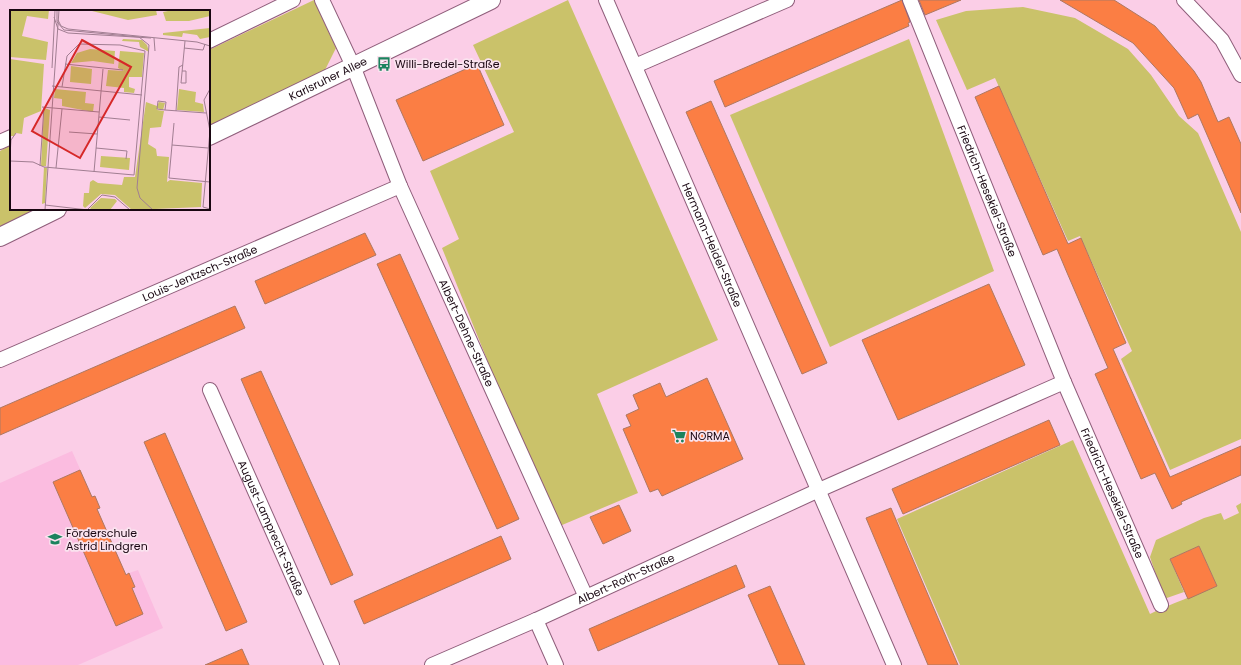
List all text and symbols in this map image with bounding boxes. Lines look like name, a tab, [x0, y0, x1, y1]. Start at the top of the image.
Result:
inset map	[10, 10, 210, 210]
street label: Karlsruher Allee	[286, 53, 370, 104]
bus stop icon: Willi-Bredel-Straße	[376, 56, 392, 72]
place label: Willi-Bredel-Straße	[395, 56, 500, 72]
street label: Friedrich-Hesekiel-Straße	[953, 123, 1021, 259]
street label: Hermann-Heidel-Straße	[678, 180, 746, 310]
street label: Louis-Jentzsch-Straße	[140, 241, 260, 305]
street label: Albert-Dehne-Straße	[435, 276, 498, 389]
street label: Friedrich-Hesekiel-Straße	[1077, 425, 1148, 561]
supermarket icon: NORMA	[671, 428, 687, 444]
place label: NORMA	[690, 428, 731, 444]
street label: August-Lamprecht-Straße	[234, 458, 308, 599]
place label: Förderschule Astrid Lindgren	[66, 525, 148, 554]
school or university icon: Förderschule Astrid Lindgren	[47, 531, 63, 547]
street label: Albert-Roth-Straße	[574, 549, 677, 608]

